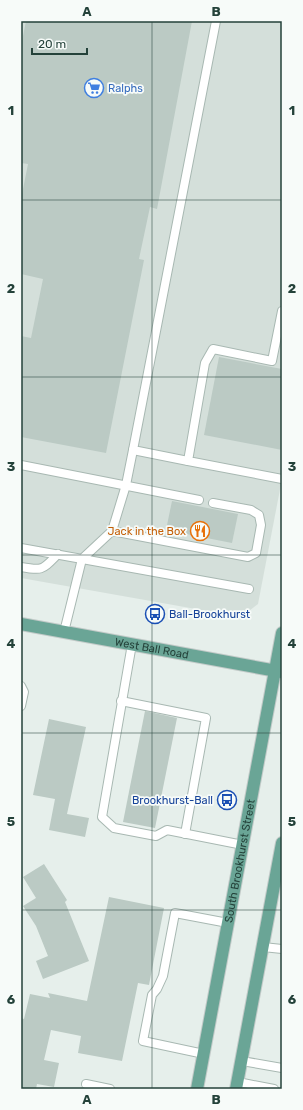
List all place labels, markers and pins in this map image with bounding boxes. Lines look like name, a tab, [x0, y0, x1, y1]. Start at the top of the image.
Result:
supermarket icon: Ralphs	[83, 77, 105, 99]
place label: Ralphs	[108, 82, 143, 95]
restaurant icon: Jack in the Box	[189, 520, 211, 542]
place label: Jack in the Box	[108, 525, 186, 538]
bus stop icon: Ball-Brookhurst	[144, 603, 166, 625]
place label: Ball-Brookhurst	[169, 608, 251, 621]
bus stop icon: Brookhurst-Ball	[216, 789, 238, 811]
place label: Brookhurst-Ball	[132, 794, 213, 807]

